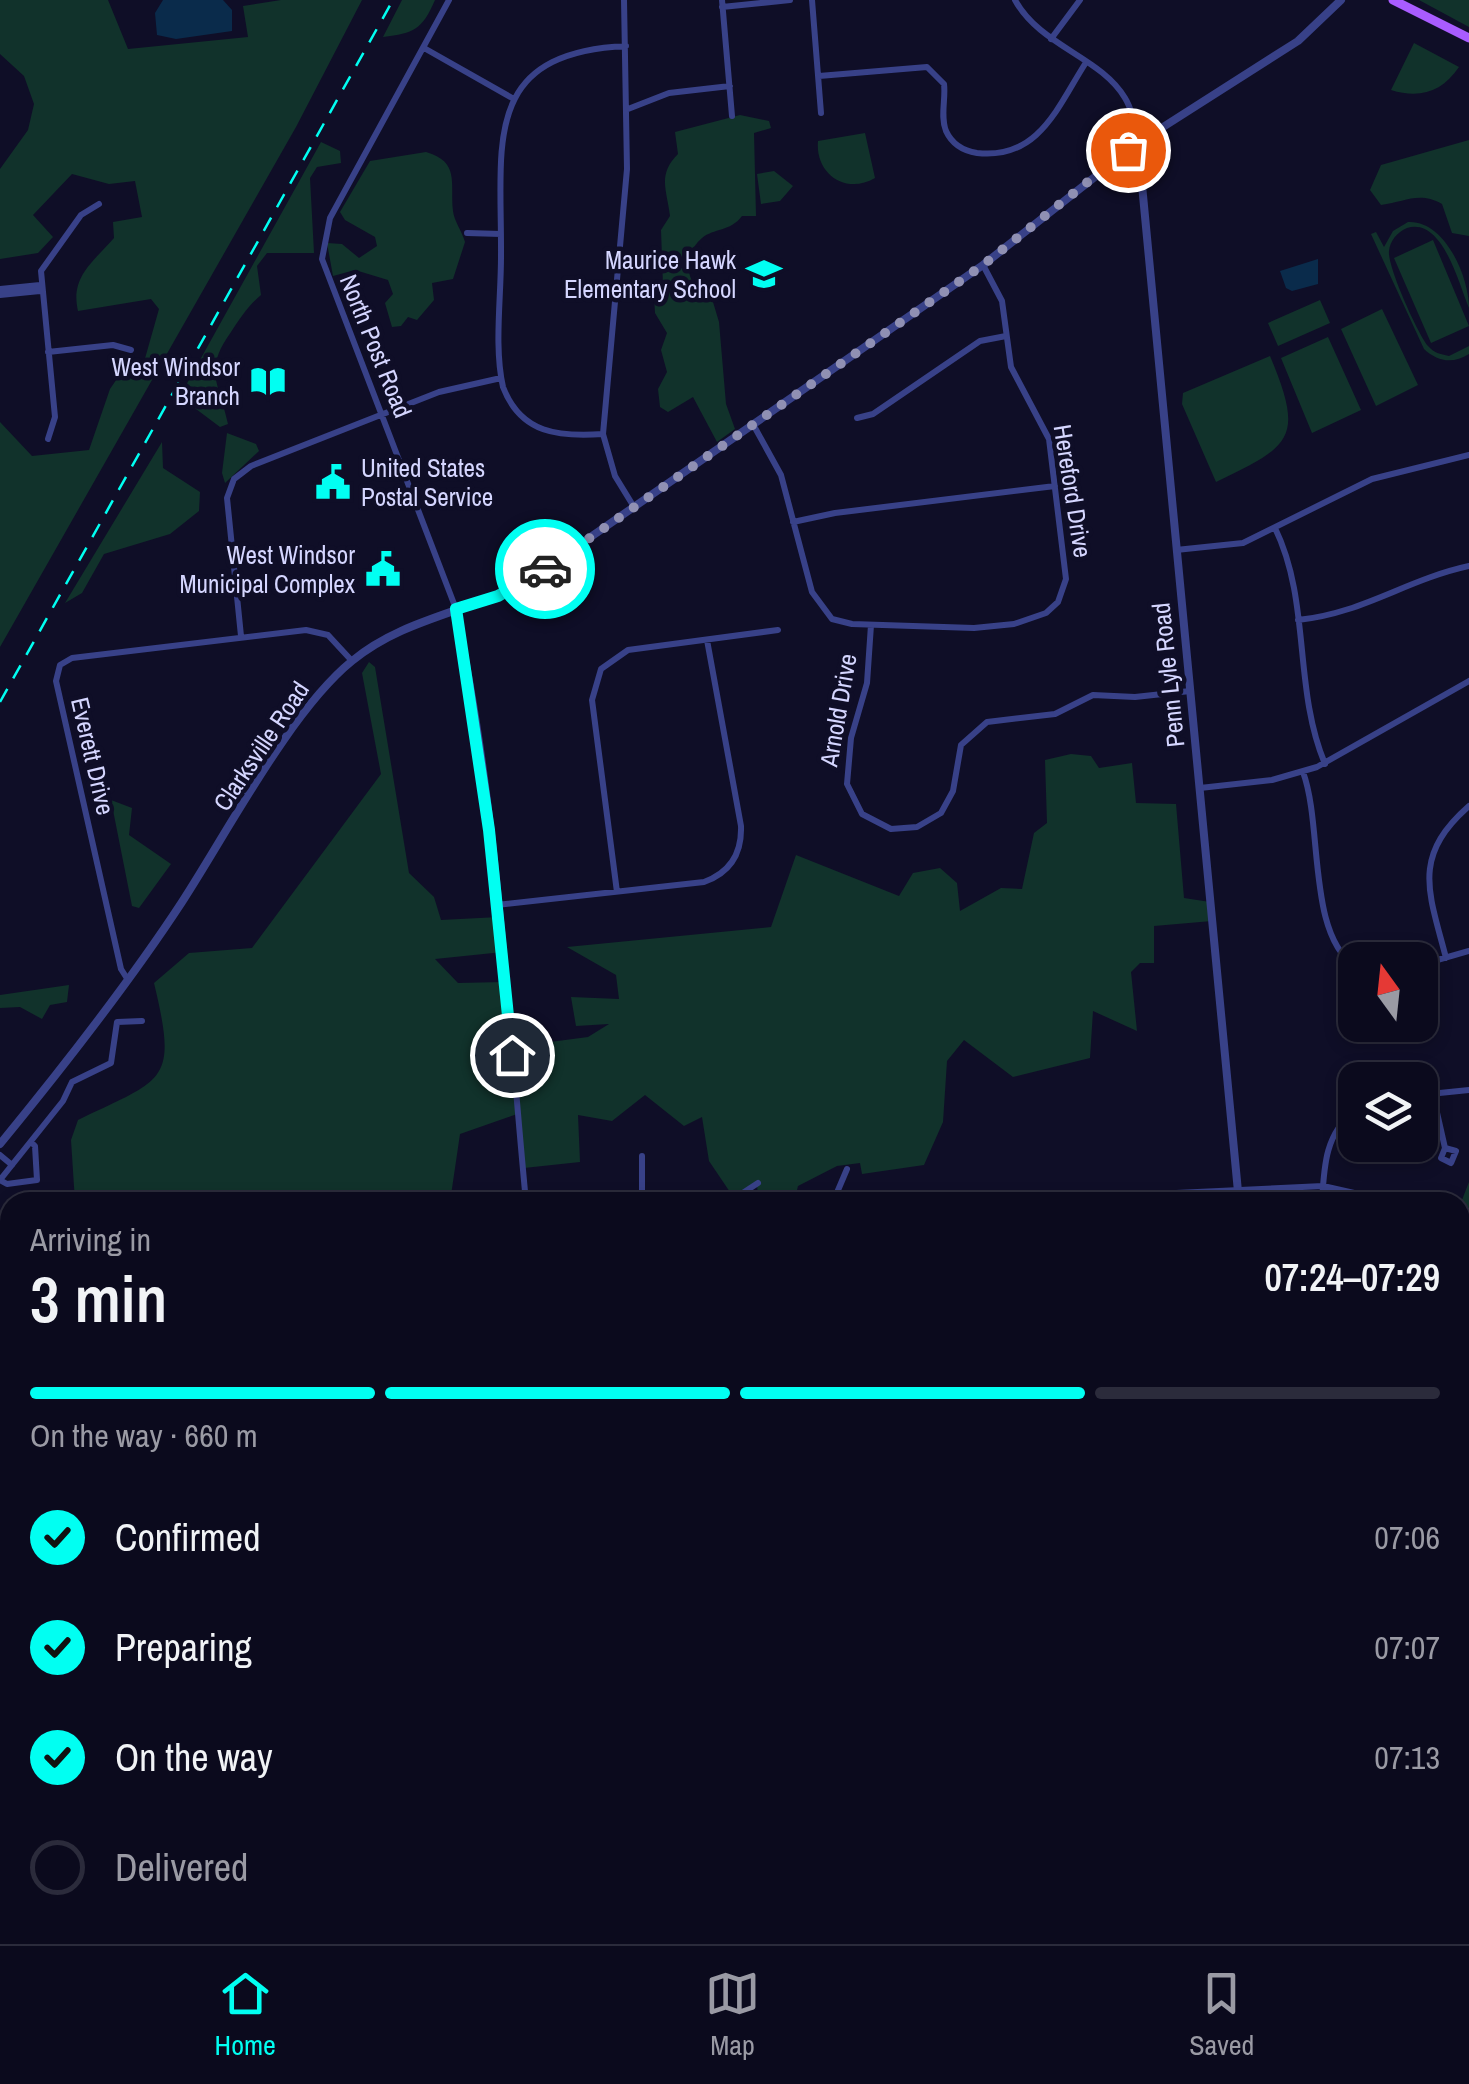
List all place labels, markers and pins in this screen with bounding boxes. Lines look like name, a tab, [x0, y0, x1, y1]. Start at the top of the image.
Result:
pin	[1086, 108, 1171, 193]
place label: Maurice Hawk Elementary School	[564, 243, 737, 306]
school or university icon: Maurice Hawk Elementary School	[745, 255, 783, 293]
place label: West Windsor Branch	[112, 350, 240, 413]
library icon: West Windsor Branch	[249, 362, 287, 400]
place label: United States Postal Service	[361, 451, 493, 514]
public building icon: United States Postal Service	[314, 463, 352, 501]
place label: West Windsor Municipal Complex	[180, 538, 356, 601]
public building icon: West Windsor Municipal Complex	[364, 550, 402, 588]
pin	[470, 1013, 555, 1098]

